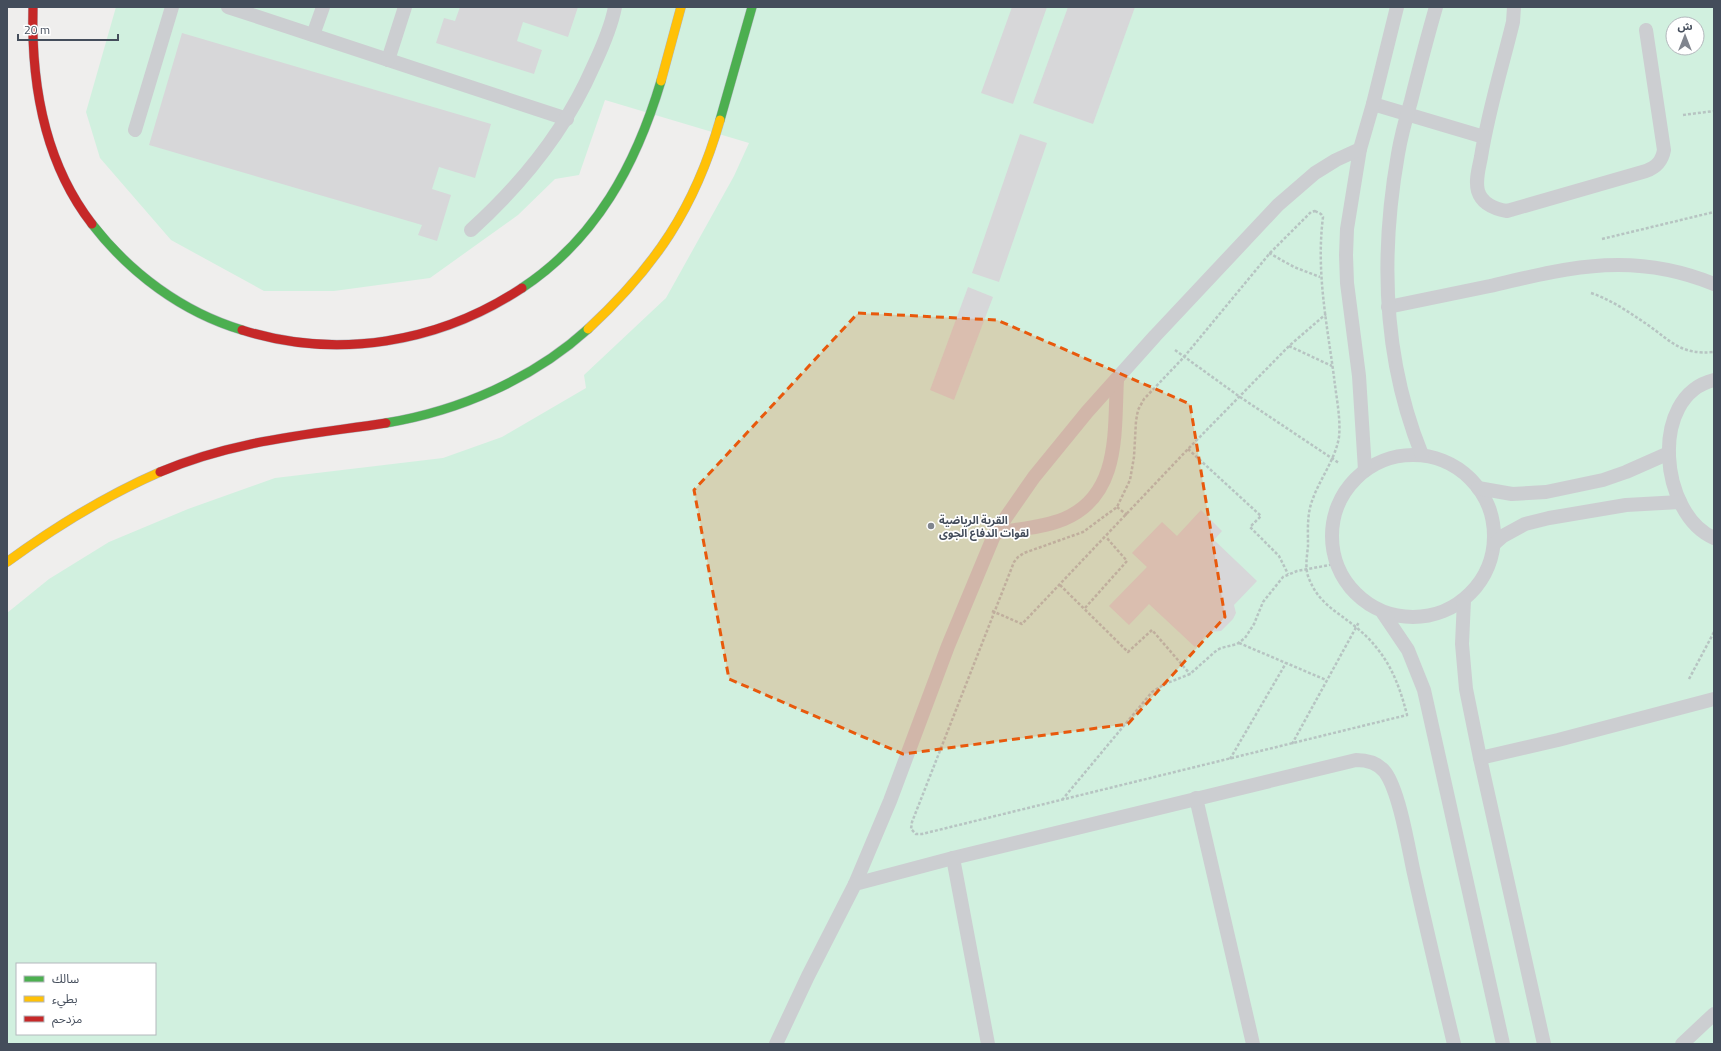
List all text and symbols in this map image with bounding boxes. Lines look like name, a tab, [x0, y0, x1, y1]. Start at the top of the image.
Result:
scale bar	[18, 16, 118, 42]
north arrow	[1665, 16, 1705, 56]
text: ش	[1677, 18, 1693, 34]
text: 20 m	[24, 20, 50, 39]
place label: القرية الرياضية لقوات الدفاع الجوى	[939, 512, 1029, 541]
marker: القرية الرياضية لقوات الدفاع الجوى	[926, 521, 936, 531]
legend	[16, 963, 156, 1035]
text: سالك	[52, 969, 79, 988]
text: بطيء	[52, 989, 78, 1009]
text: مزدحم	[52, 1009, 82, 1028]

